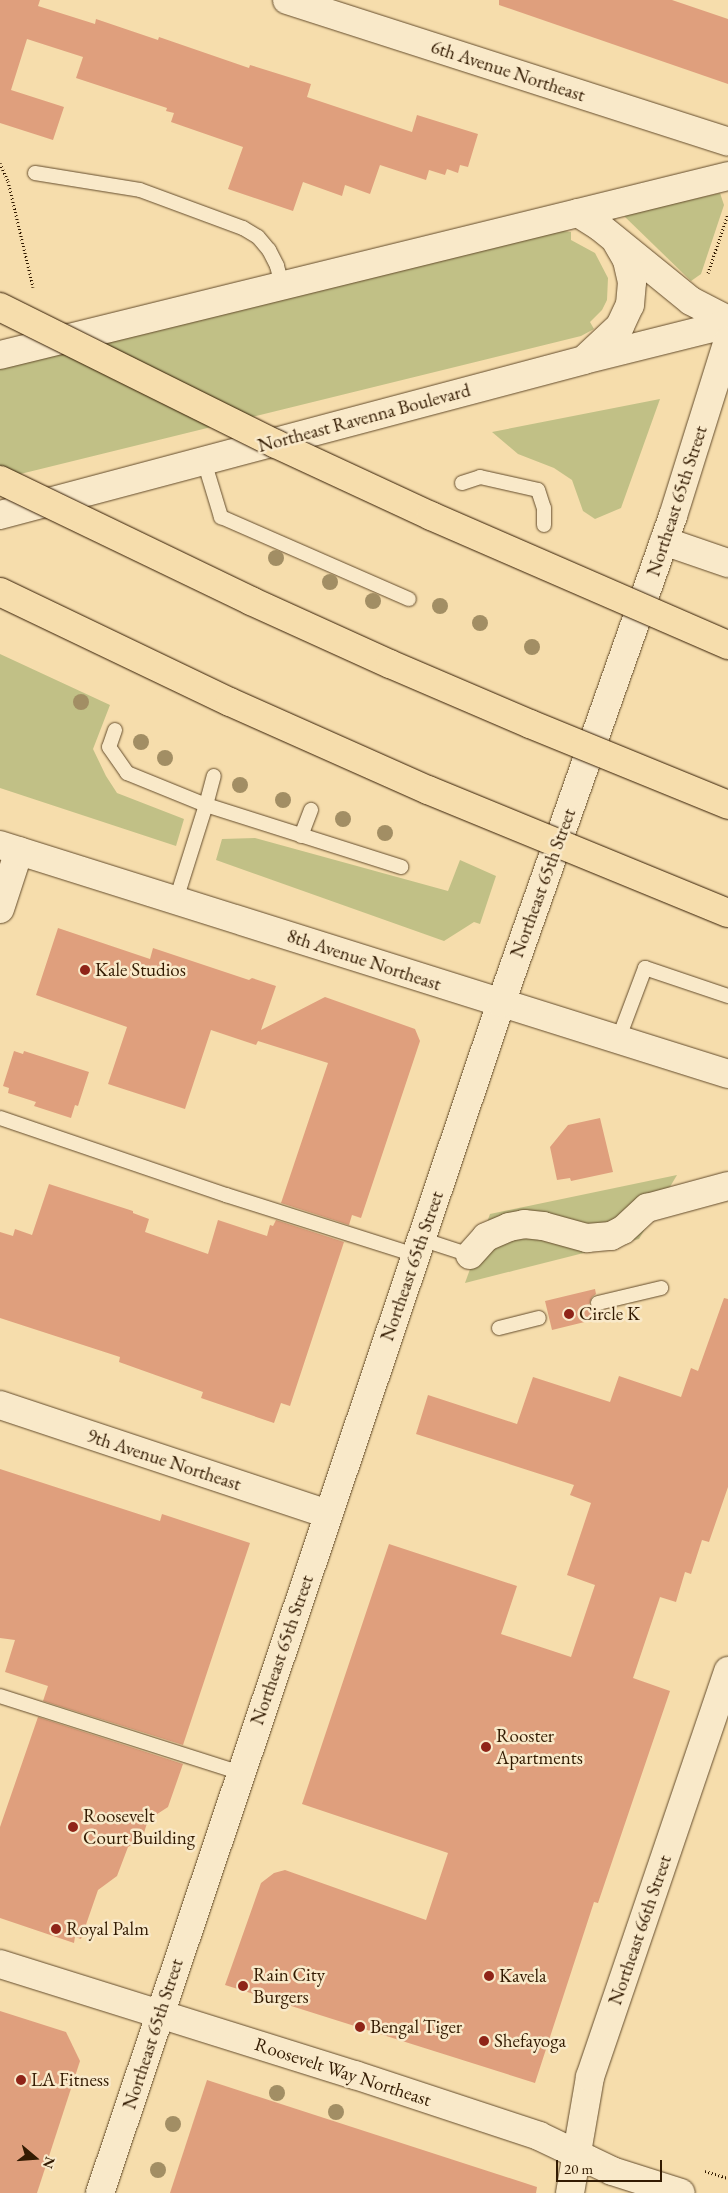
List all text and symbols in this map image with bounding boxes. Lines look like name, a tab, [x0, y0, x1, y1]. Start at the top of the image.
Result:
street label: 6th Avenue Northeast	[428, 35, 588, 107]
street label: Northeast Ravenna Boulevard	[255, 379, 473, 457]
street label: Northeast 65th Street	[642, 423, 712, 579]
street label: Northeast 65th Street	[505, 805, 581, 961]
street label: 8th Avenue Northeast	[284, 924, 444, 996]
place label: Kale Studios	[95, 959, 186, 981]
marker: Kale Studios	[79, 964, 91, 976]
street label: Northeast 65th Street	[376, 1188, 448, 1344]
place label: Circle K	[579, 1303, 640, 1325]
marker: Circle K	[563, 1308, 575, 1320]
street label: 9th Avenue Northeast	[84, 1424, 244, 1496]
street label: Northeast 65th Street	[246, 1572, 318, 1728]
place label: Rooster Apartments	[496, 1725, 583, 1769]
marker: Rooster Apartments	[480, 1741, 492, 1753]
place label: Roosevelt Court Building	[83, 1805, 195, 1849]
marker: Roosevelt Court Building	[67, 1821, 79, 1833]
street label: Northeast 66th Street	[604, 1852, 676, 2008]
place label: Royal Palm	[66, 1918, 149, 1940]
marker: Royal Palm	[50, 1923, 62, 1935]
street label: Northeast 65th Street	[118, 1956, 188, 2112]
place label: Rain City Burgers	[253, 1964, 325, 2008]
place label: Kavela	[499, 1965, 547, 1987]
marker: Kavela	[483, 1970, 495, 1982]
marker: Rain City Burgers	[237, 1980, 249, 1992]
place label: Bengal Tiger	[370, 2016, 462, 2038]
marker: Bengal Tiger	[354, 2021, 366, 2033]
place label: Shefayoga	[494, 2030, 566, 2052]
street label: Roosevelt Way Northeast	[252, 2033, 434, 2111]
marker: Shefayoga	[478, 2035, 490, 2047]
place label: LA Fitness	[31, 2069, 109, 2091]
marker: LA Fitness	[15, 2074, 27, 2086]
north arrow	[10, 2133, 60, 2183]
scale bar	[558, 2150, 664, 2182]
text: N	[39, 2154, 60, 2171]
text: 20 m	[564, 2159, 593, 2178]

